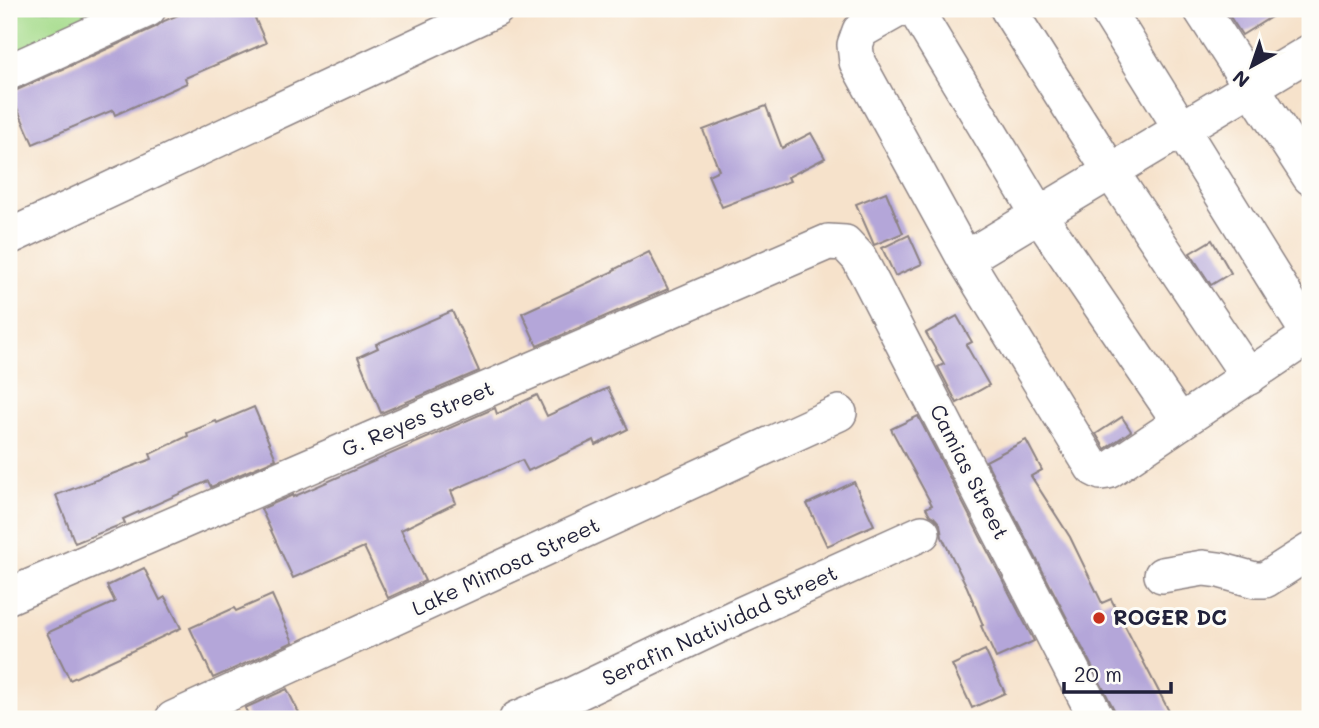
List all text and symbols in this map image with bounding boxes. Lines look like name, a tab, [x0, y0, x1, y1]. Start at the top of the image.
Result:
north arrow	[1218, 32, 1288, 102]
text: N	[1227, 65, 1254, 94]
street label: G. Reyes Street	[337, 373, 498, 462]
street label: Camias Street	[925, 399, 1016, 543]
street label: Lake Mimosa Street	[407, 510, 604, 621]
street label: Serafin Natividad Street	[597, 558, 841, 691]
place label: ROGER DC	[1113, 603, 1227, 630]
marker: ROGER DC	[1091, 610, 1107, 626]
scale bar	[1064, 651, 1170, 695]
text: 20 m	[1074, 660, 1122, 687]

